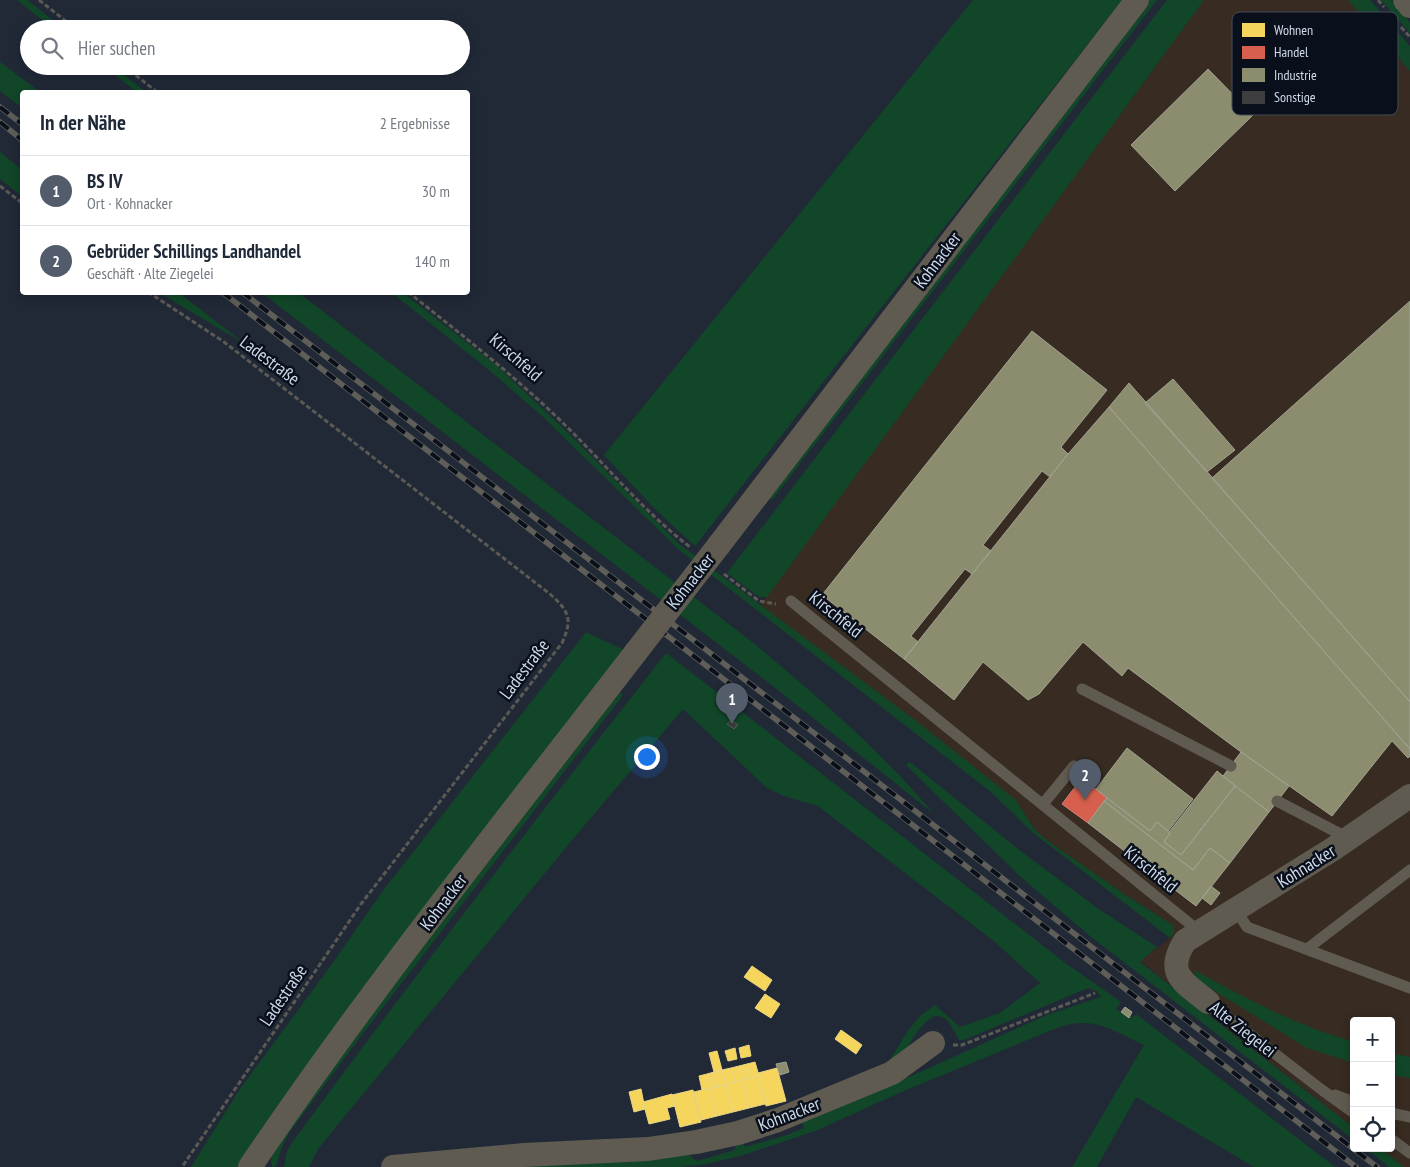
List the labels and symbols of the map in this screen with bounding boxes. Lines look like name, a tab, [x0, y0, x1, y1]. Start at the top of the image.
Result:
legend	[1232, 12, 1398, 115]
text: Wohnen	[1274, 21, 1313, 39]
text: Handel	[1274, 43, 1309, 61]
text: Industrie	[1274, 66, 1317, 84]
text: Sonstige	[1274, 88, 1316, 106]
street label: Kohnacker	[908, 227, 966, 293]
street label: Kirschfeld	[485, 328, 547, 386]
street label: Ladestraße	[236, 330, 304, 390]
street label: Kohnacker	[661, 548, 719, 614]
street label: Kirschfeld	[805, 586, 867, 642]
street label: Ladestraße	[494, 635, 554, 703]
pin: 1	[716, 683, 748, 724]
your location	[634, 744, 660, 770]
pin: 2	[1069, 759, 1101, 800]
street label: Kohnacker	[1273, 839, 1340, 893]
street label: Kirschfeld	[1120, 841, 1182, 897]
street label: Kohnacker	[414, 869, 472, 935]
street label: Ladestraße	[254, 960, 312, 1030]
street label: Alte Ziegelei	[1205, 996, 1281, 1062]
street label: Kohnacker	[755, 1092, 823, 1136]

